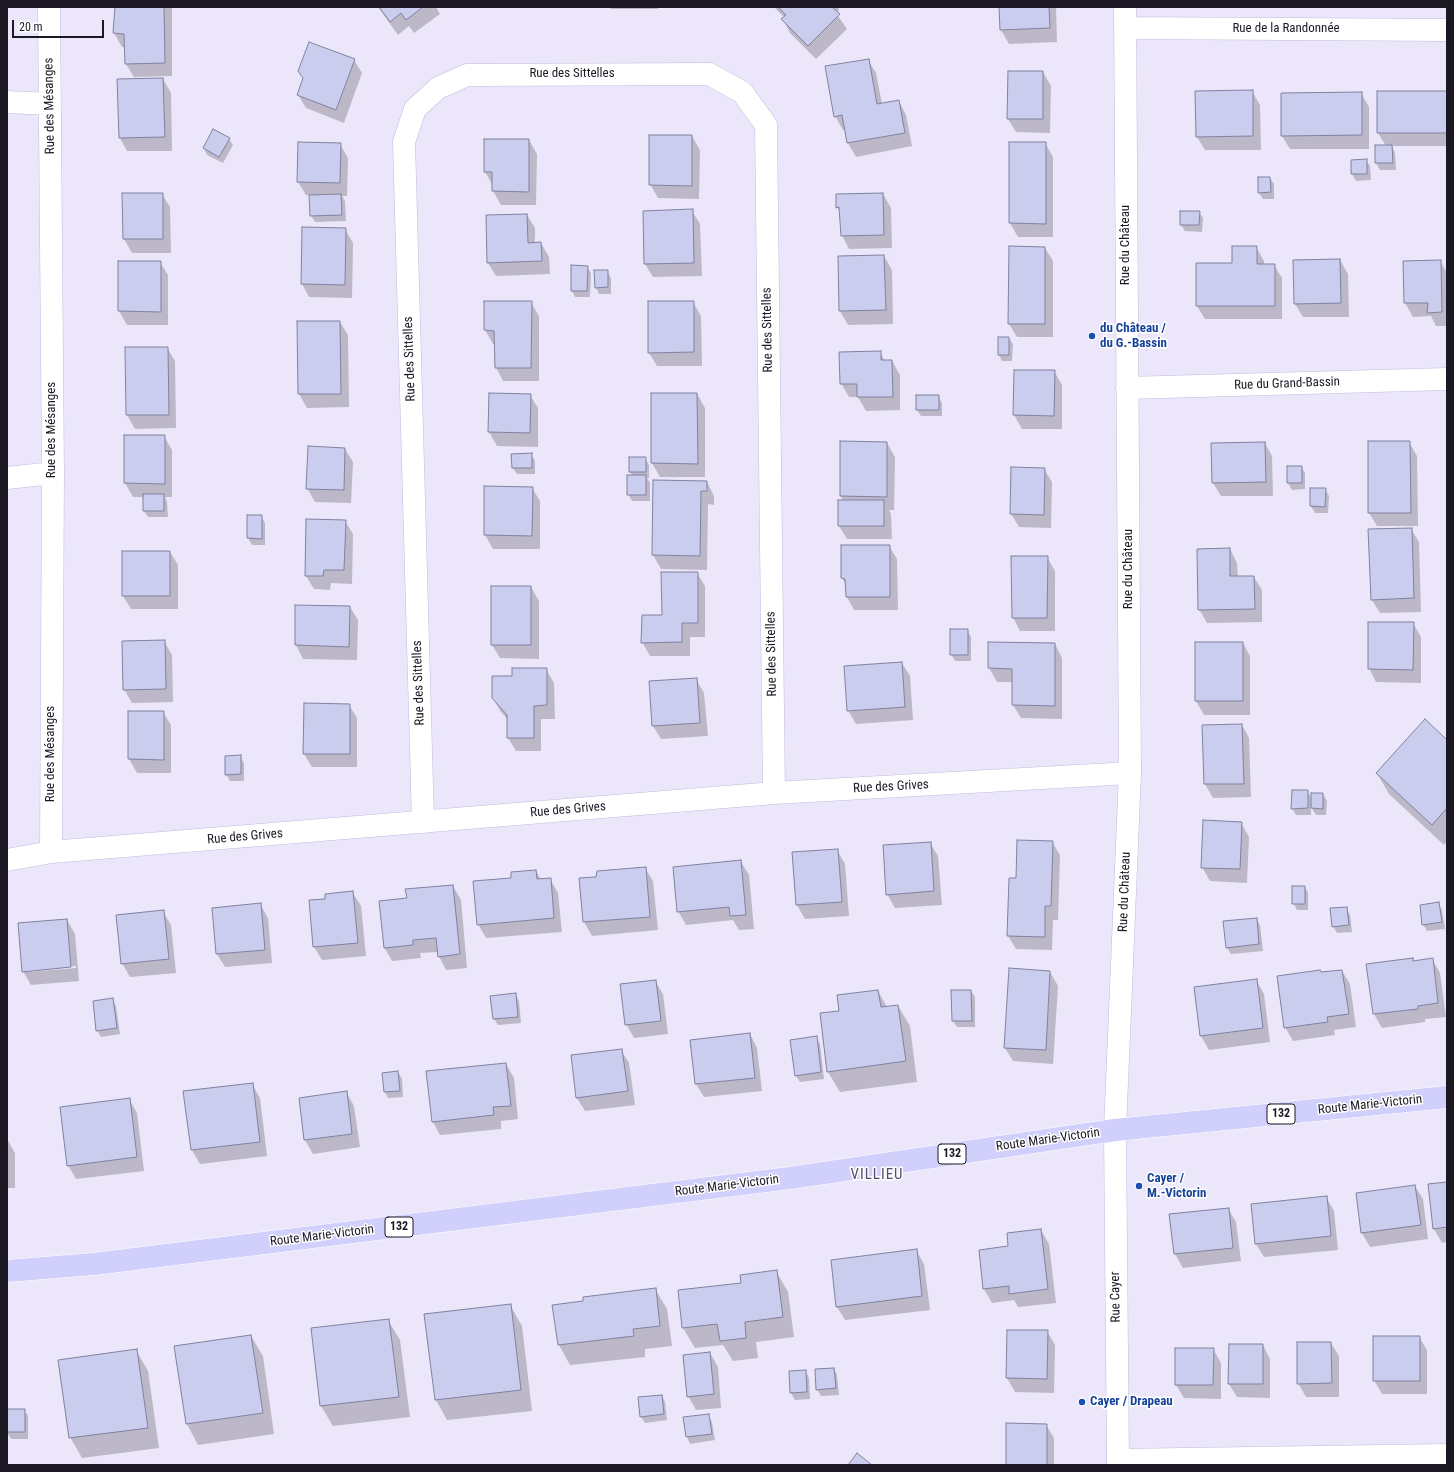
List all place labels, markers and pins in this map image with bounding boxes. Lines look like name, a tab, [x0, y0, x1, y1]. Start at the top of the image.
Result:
place label: du Château / du G.-Bassin	[1100, 321, 1167, 352]
marker: du Château / du G.-Bassin	[1087, 331, 1097, 341]
place label: Cayer / M.-Victorin	[1147, 1171, 1206, 1202]
marker: Cayer / M.-Victorin	[1134, 1181, 1144, 1191]
place label: Cayer / Drapeau	[1090, 1394, 1173, 1410]
marker: Cayer / Drapeau	[1077, 1397, 1087, 1407]

